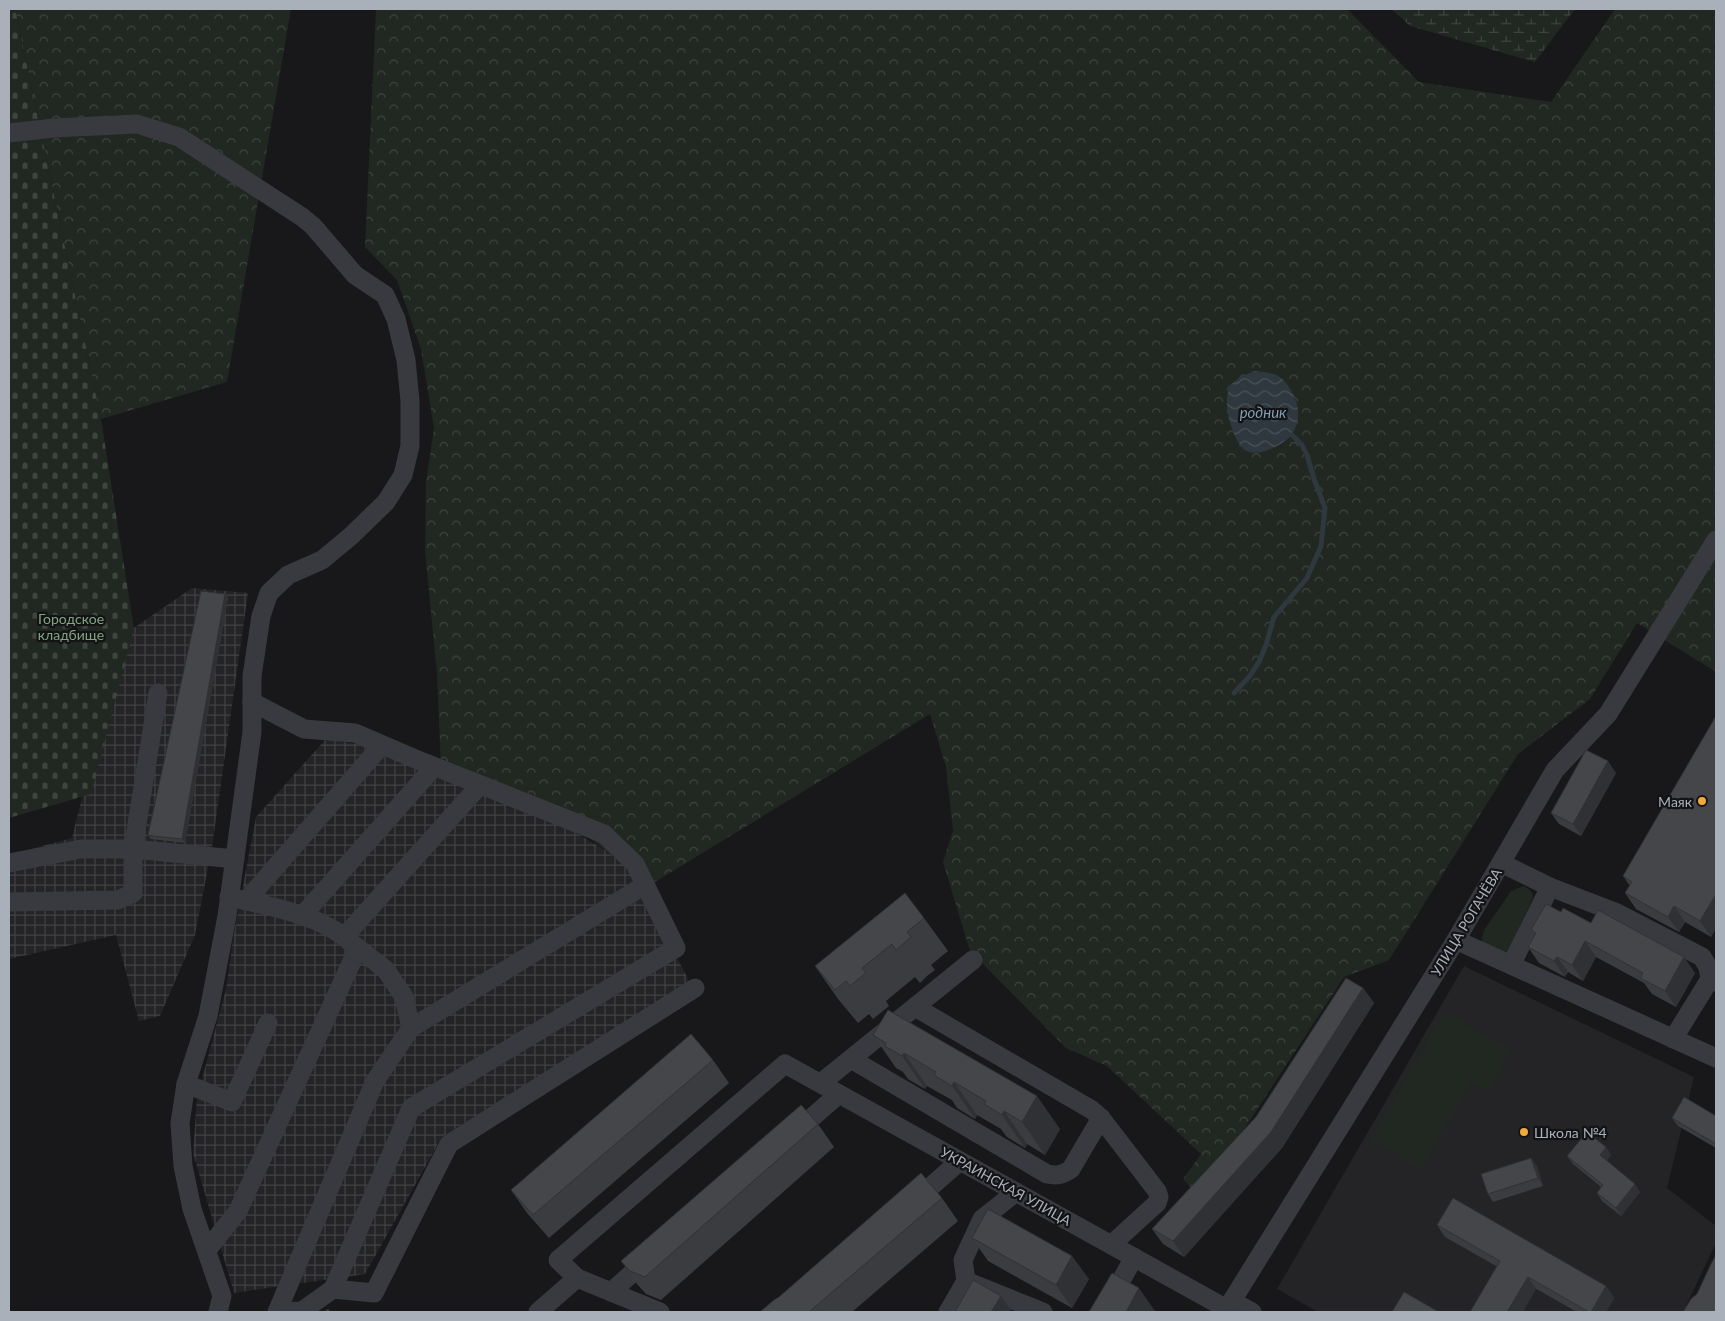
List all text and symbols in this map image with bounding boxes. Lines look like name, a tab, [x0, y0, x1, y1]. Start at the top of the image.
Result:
water label: родник	[1240, 403, 1287, 421]
park label: Городское кладбище	[38, 610, 104, 643]
place label: Маяк	[1658, 793, 1693, 810]
marker: Маяк	[1696, 795, 1708, 807]
street label: УЛИЦА РОГАЧЁВА	[1427, 864, 1505, 979]
place label: Школа №4	[1534, 1124, 1607, 1141]
marker: Школа №4	[1518, 1126, 1530, 1138]
street label: УКРАИНСКАЯ УЛИЦА	[938, 1143, 1075, 1229]

